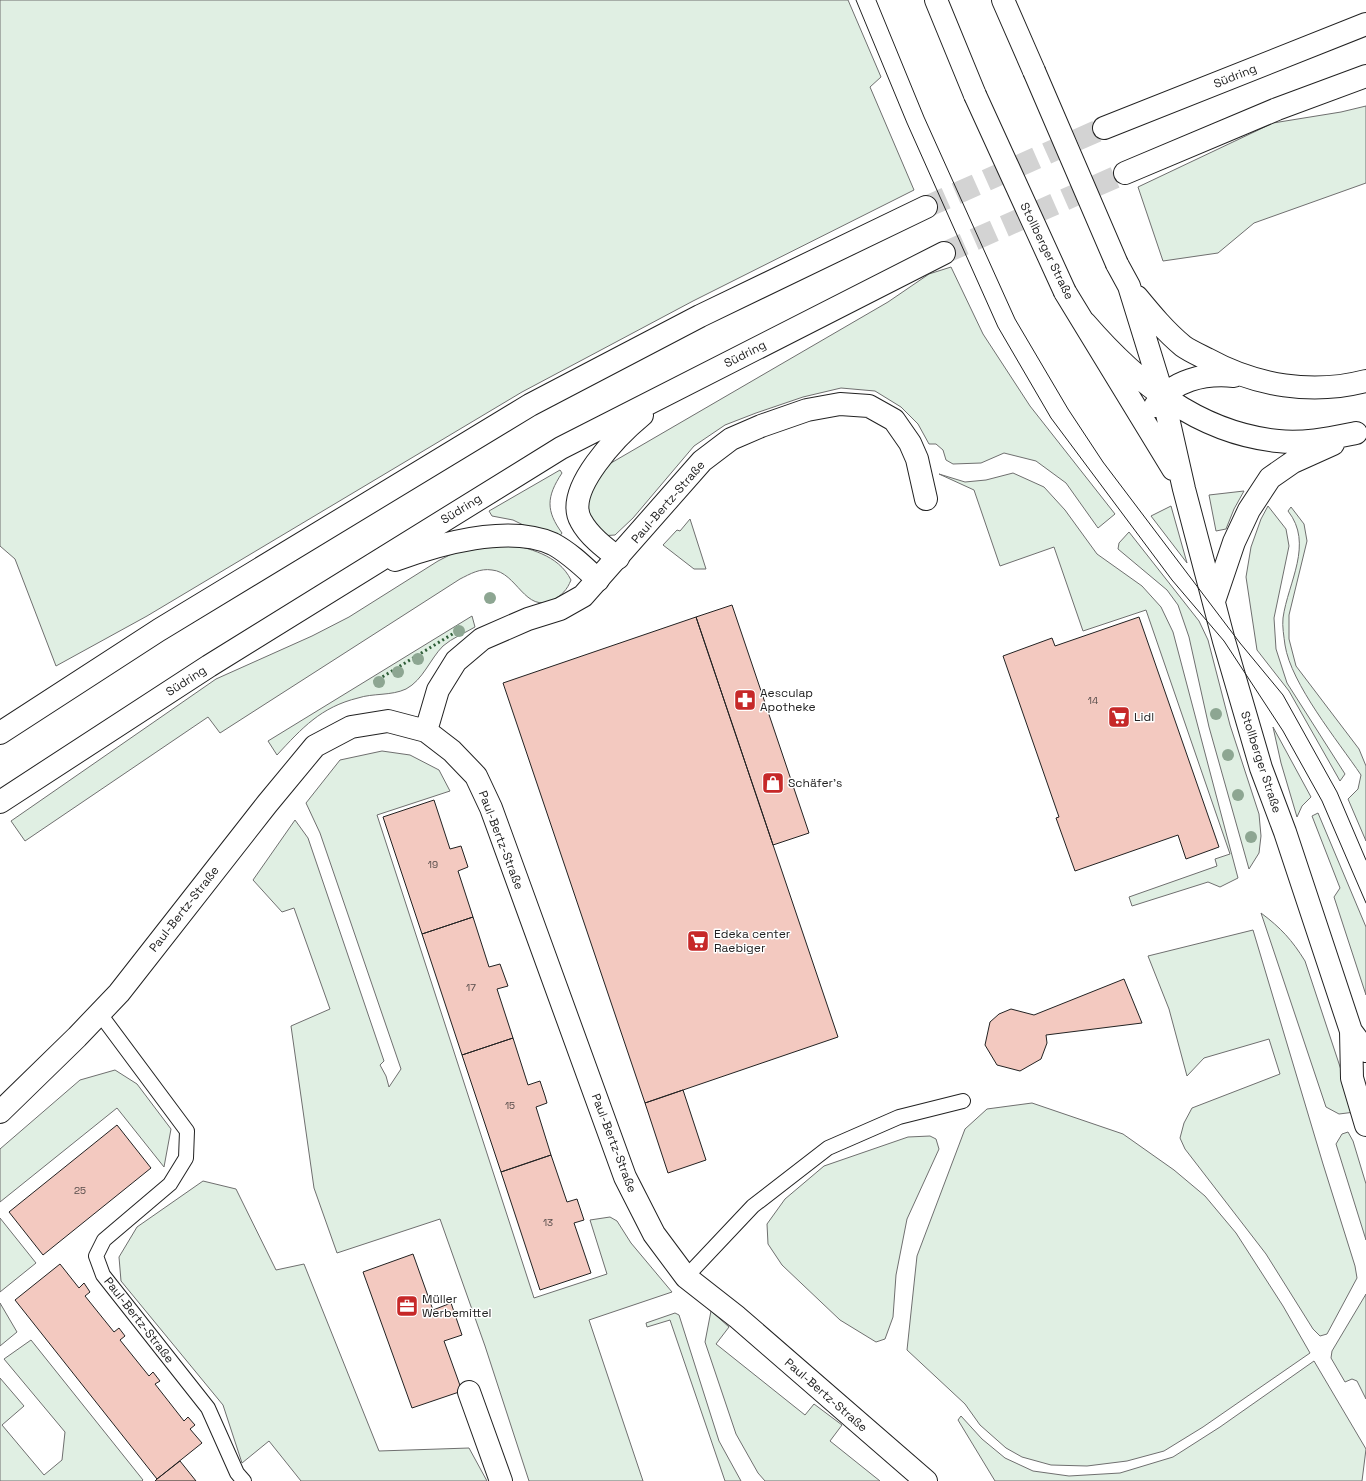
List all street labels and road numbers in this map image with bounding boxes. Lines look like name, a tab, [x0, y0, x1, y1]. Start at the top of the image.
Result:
street label: Südring	[1211, 60, 1259, 92]
street label: Stollberger Straße	[1017, 200, 1077, 302]
street label: Südring	[721, 337, 769, 371]
street label: Paul-Bertz-Straße	[628, 457, 708, 547]
street label: Südring	[438, 490, 484, 528]
street label: Südring	[163, 662, 209, 700]
street label: Stollberger Straße	[1237, 709, 1285, 815]
street label: Paul-Bertz-Straße	[475, 788, 527, 892]
street label: Paul-Bertz-Straße	[145, 863, 223, 955]
street label: Paul-Bertz-Straße	[588, 1091, 640, 1195]
street label: Paul-Bertz-Straße	[100, 1274, 178, 1366]
street label: Paul-Bertz-Straße	[781, 1355, 871, 1435]

